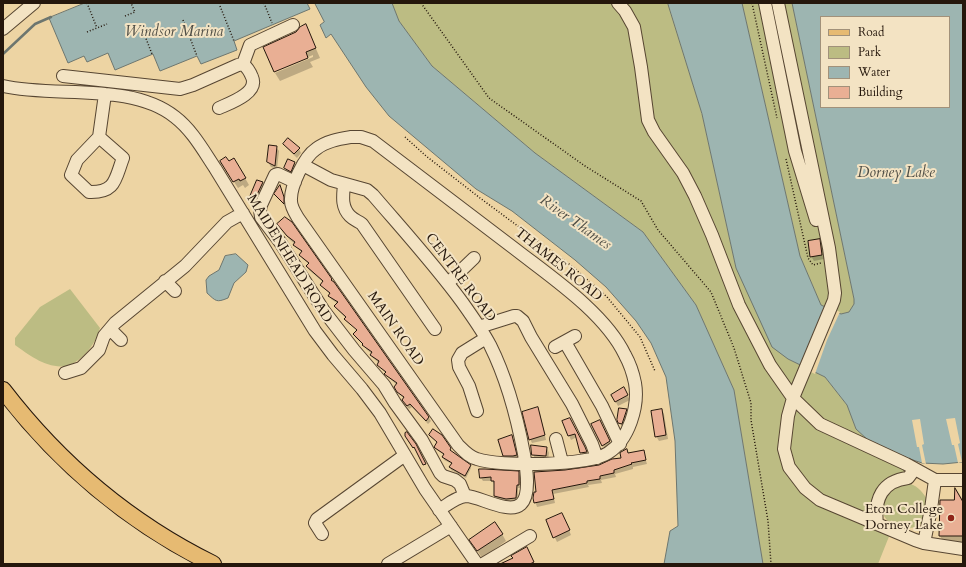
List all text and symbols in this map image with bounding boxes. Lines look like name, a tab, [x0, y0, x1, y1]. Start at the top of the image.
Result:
legend	[820, 16, 950, 108]
water label: Windsor Marina	[125, 24, 223, 42]
text: Road	[858, 24, 884, 40]
text: Park	[858, 44, 881, 60]
text: Water	[858, 64, 890, 80]
text: Building	[858, 84, 902, 100]
water label: Dorney Lake	[857, 165, 935, 183]
street label: MAIDENHEAD ROAD	[243, 192, 335, 326]
water label: River Thames	[536, 192, 614, 254]
street label: THAMES ROAD	[511, 225, 605, 305]
street label: CENTRE ROAD	[421, 230, 499, 326]
street label: MAIN ROAD	[363, 289, 427, 369]
place label: Eton College Dorney Lake	[865, 502, 943, 534]
marker: Eton College Dorney Lake	[946, 513, 956, 523]

